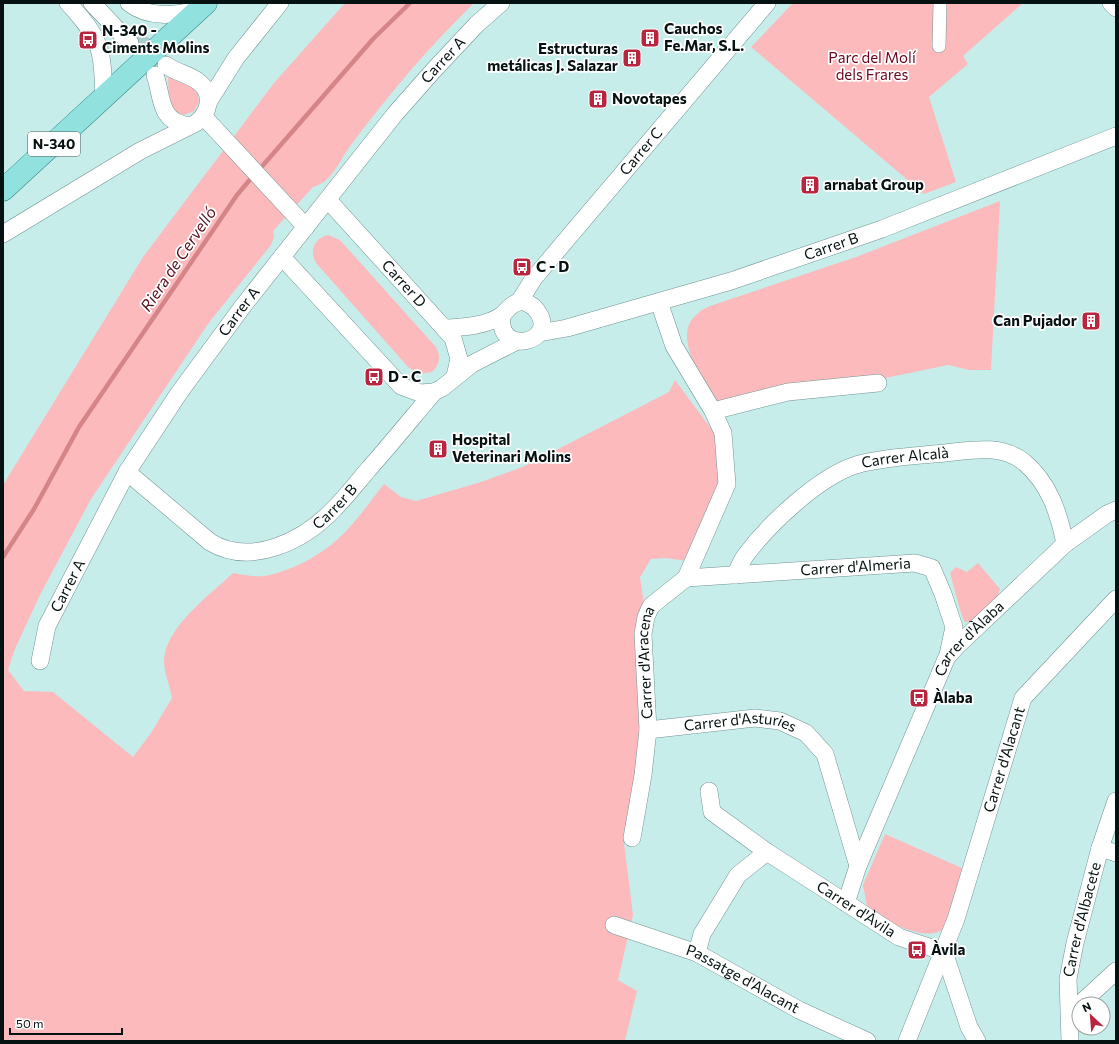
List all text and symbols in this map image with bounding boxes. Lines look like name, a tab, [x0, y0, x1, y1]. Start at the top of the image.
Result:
place label: Cauchos Fe.Mar, S.L.	[664, 19, 744, 54]
place label: N-340 - Ciments Molins	[102, 21, 210, 56]
building icon: Cauchos Fe.Mar, S.L.	[639, 27, 661, 49]
bus stop icon: N-340 - Ciments Molins	[77, 29, 99, 51]
street label: Carrer A	[416, 32, 469, 86]
place label: Estructuras metálicas J. Salazar	[487, 39, 618, 74]
building icon: Estructuras metálicas J. Salazar	[621, 47, 643, 69]
park label: Parc del Molí dels Frares	[828, 48, 917, 83]
building icon: Novotapes	[587, 88, 609, 110]
place label: Novotapes	[612, 89, 687, 107]
street label: Carrer C	[615, 123, 666, 178]
road number: N-340	[28, 132, 80, 156]
building icon: arnabat Group	[799, 174, 821, 196]
place label: arnabat Group	[824, 175, 924, 193]
water label: Riera de Cervelló	[136, 203, 220, 314]
street label: Carrer B	[801, 228, 861, 263]
street label: Carrer D	[379, 256, 431, 311]
bus stop icon: C - D	[511, 256, 533, 278]
place label: C - D	[536, 257, 569, 275]
street label: Carrer A	[214, 283, 263, 339]
building icon: Can Pujador	[1080, 310, 1102, 332]
place label: Can Pujador	[993, 311, 1077, 329]
bus stop icon: D - C	[363, 366, 385, 388]
place label: D - C	[388, 367, 421, 385]
place label: Hospital Veterinari Molins	[452, 430, 571, 465]
building icon: Hospital Veterinari Molins	[427, 438, 449, 460]
street label: Carrer Alcalà	[859, 443, 949, 471]
street label: Carrer B	[308, 480, 361, 533]
street label: Carrer d'Almeria	[800, 553, 911, 578]
street label: Carrer A	[46, 556, 88, 615]
street label: Carrer d'Àlaba	[930, 597, 1007, 679]
street label: Carrer d'Aracena	[633, 603, 658, 719]
bus stop icon: Àlaba	[908, 687, 930, 709]
place label: Àlaba	[933, 688, 973, 706]
street label: Carrer d'Alacant	[979, 704, 1028, 814]
street label: Carrer d'Asturies	[683, 708, 800, 735]
street label: Carrer d'Albacete	[1059, 860, 1104, 978]
street label: Carrer d'Àvila	[814, 876, 899, 941]
bus stop icon: Àvila	[906, 939, 928, 961]
street label: Passatge d'Alacant	[684, 940, 803, 1016]
place label: Àvila	[931, 940, 965, 958]
north arrow	[1071, 996, 1111, 1036]
text: N	[1080, 999, 1093, 1014]
scale bar	[10, 1010, 122, 1036]
text: 50 m	[16, 1016, 44, 1030]

